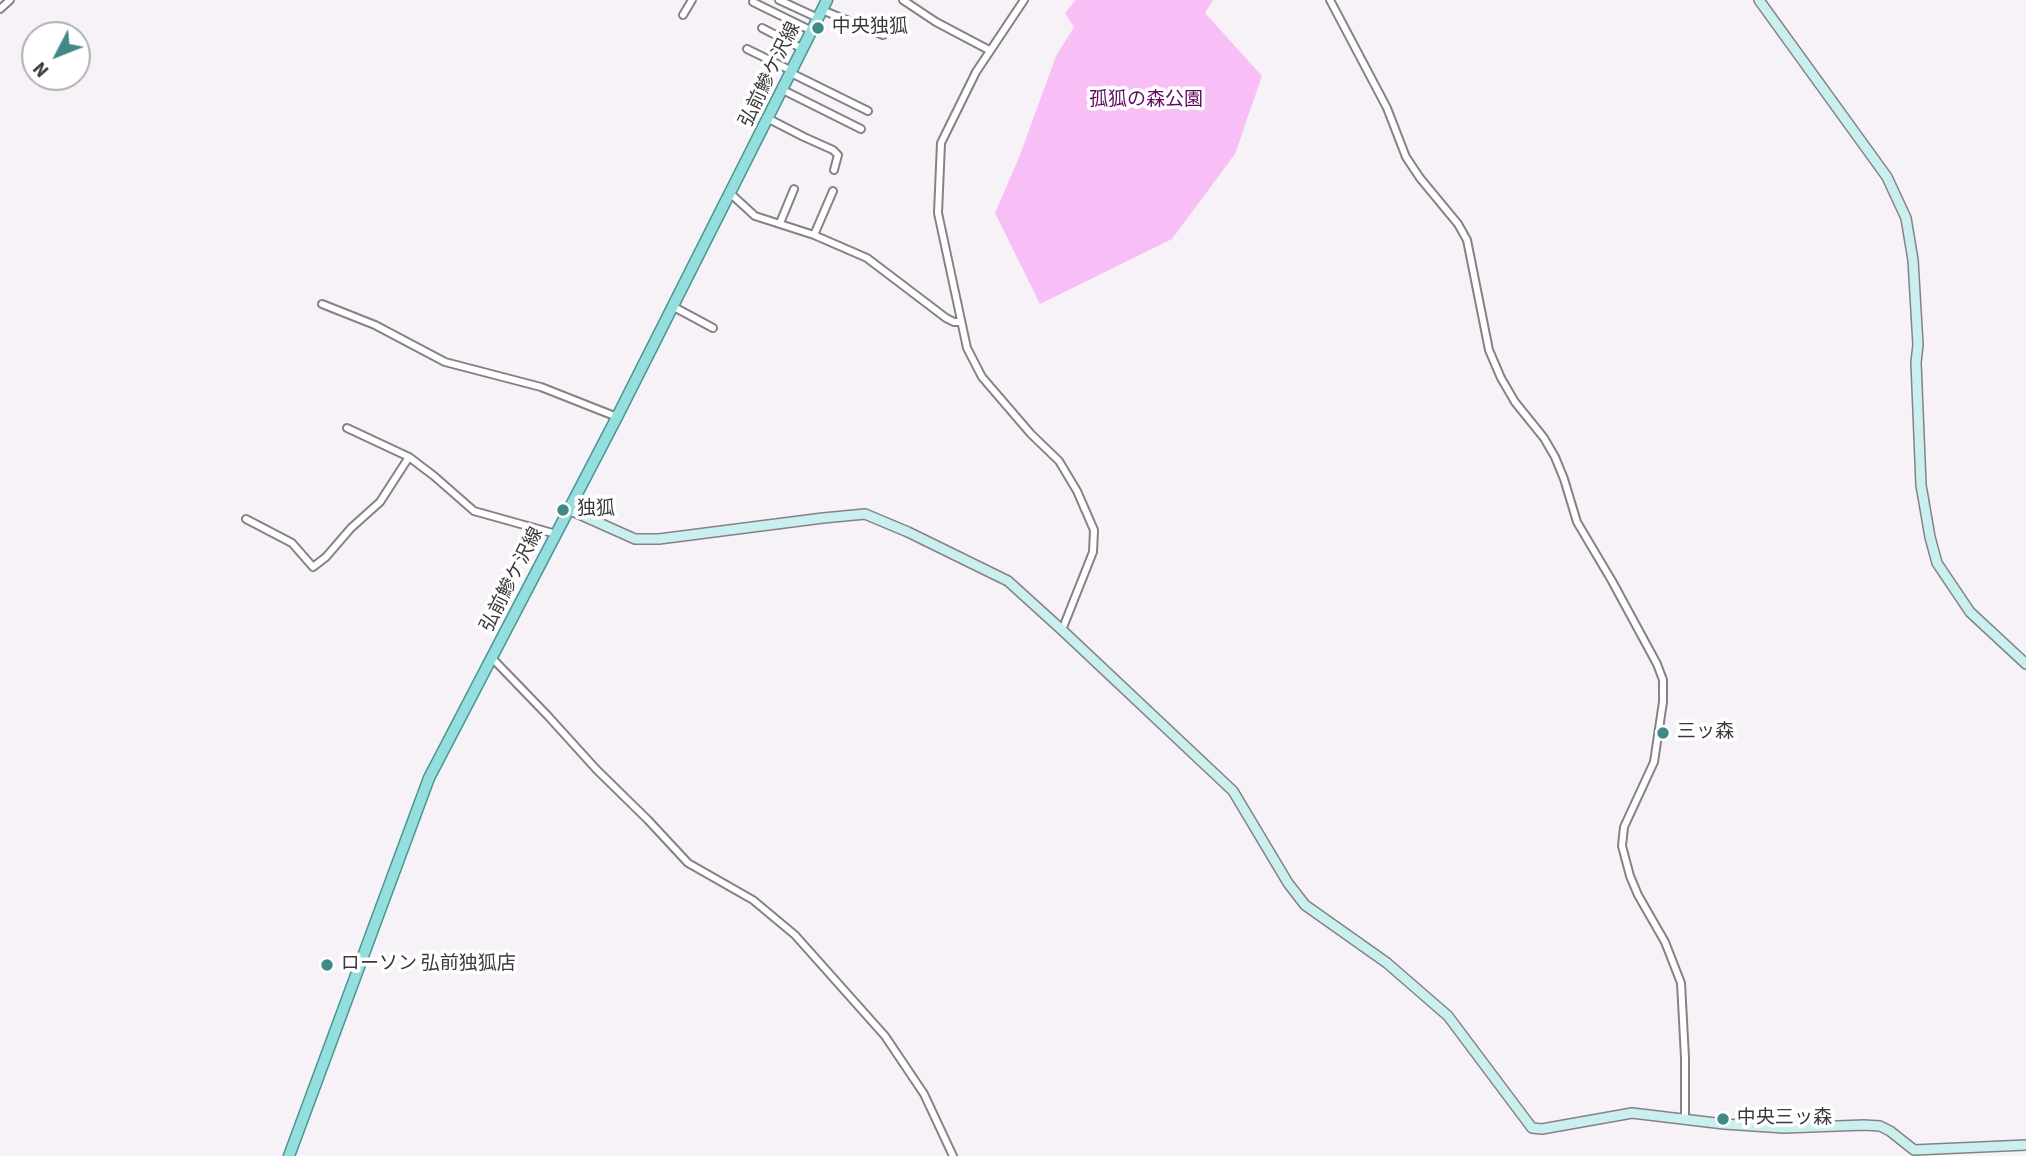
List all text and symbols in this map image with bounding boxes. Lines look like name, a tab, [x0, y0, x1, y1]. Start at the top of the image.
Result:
place label: 中央独狐	[832, 17, 908, 39]
street label: 弘前鰺ケ沢線	[736, 19, 806, 131]
marker: 中央独狐	[810, 20, 826, 36]
north arrow	[21, 21, 91, 91]
text: N	[27, 55, 56, 83]
park label: 孤狐の森公園	[1089, 90, 1203, 112]
place label: 独狐	[577, 499, 615, 521]
marker: 独狐	[555, 502, 571, 518]
street label: 弘前鰺ケ沢線	[477, 524, 549, 636]
place label: 三ッ森	[1677, 722, 1734, 744]
marker: 三ッ森	[1655, 725, 1671, 741]
place label: ローソン 弘前独狐店	[341, 954, 516, 976]
marker: ローソン 弘前独狐店	[319, 957, 335, 973]
place label: 中央三ッ森	[1737, 1108, 1832, 1130]
marker: 中央三ッ森	[1715, 1111, 1731, 1127]

